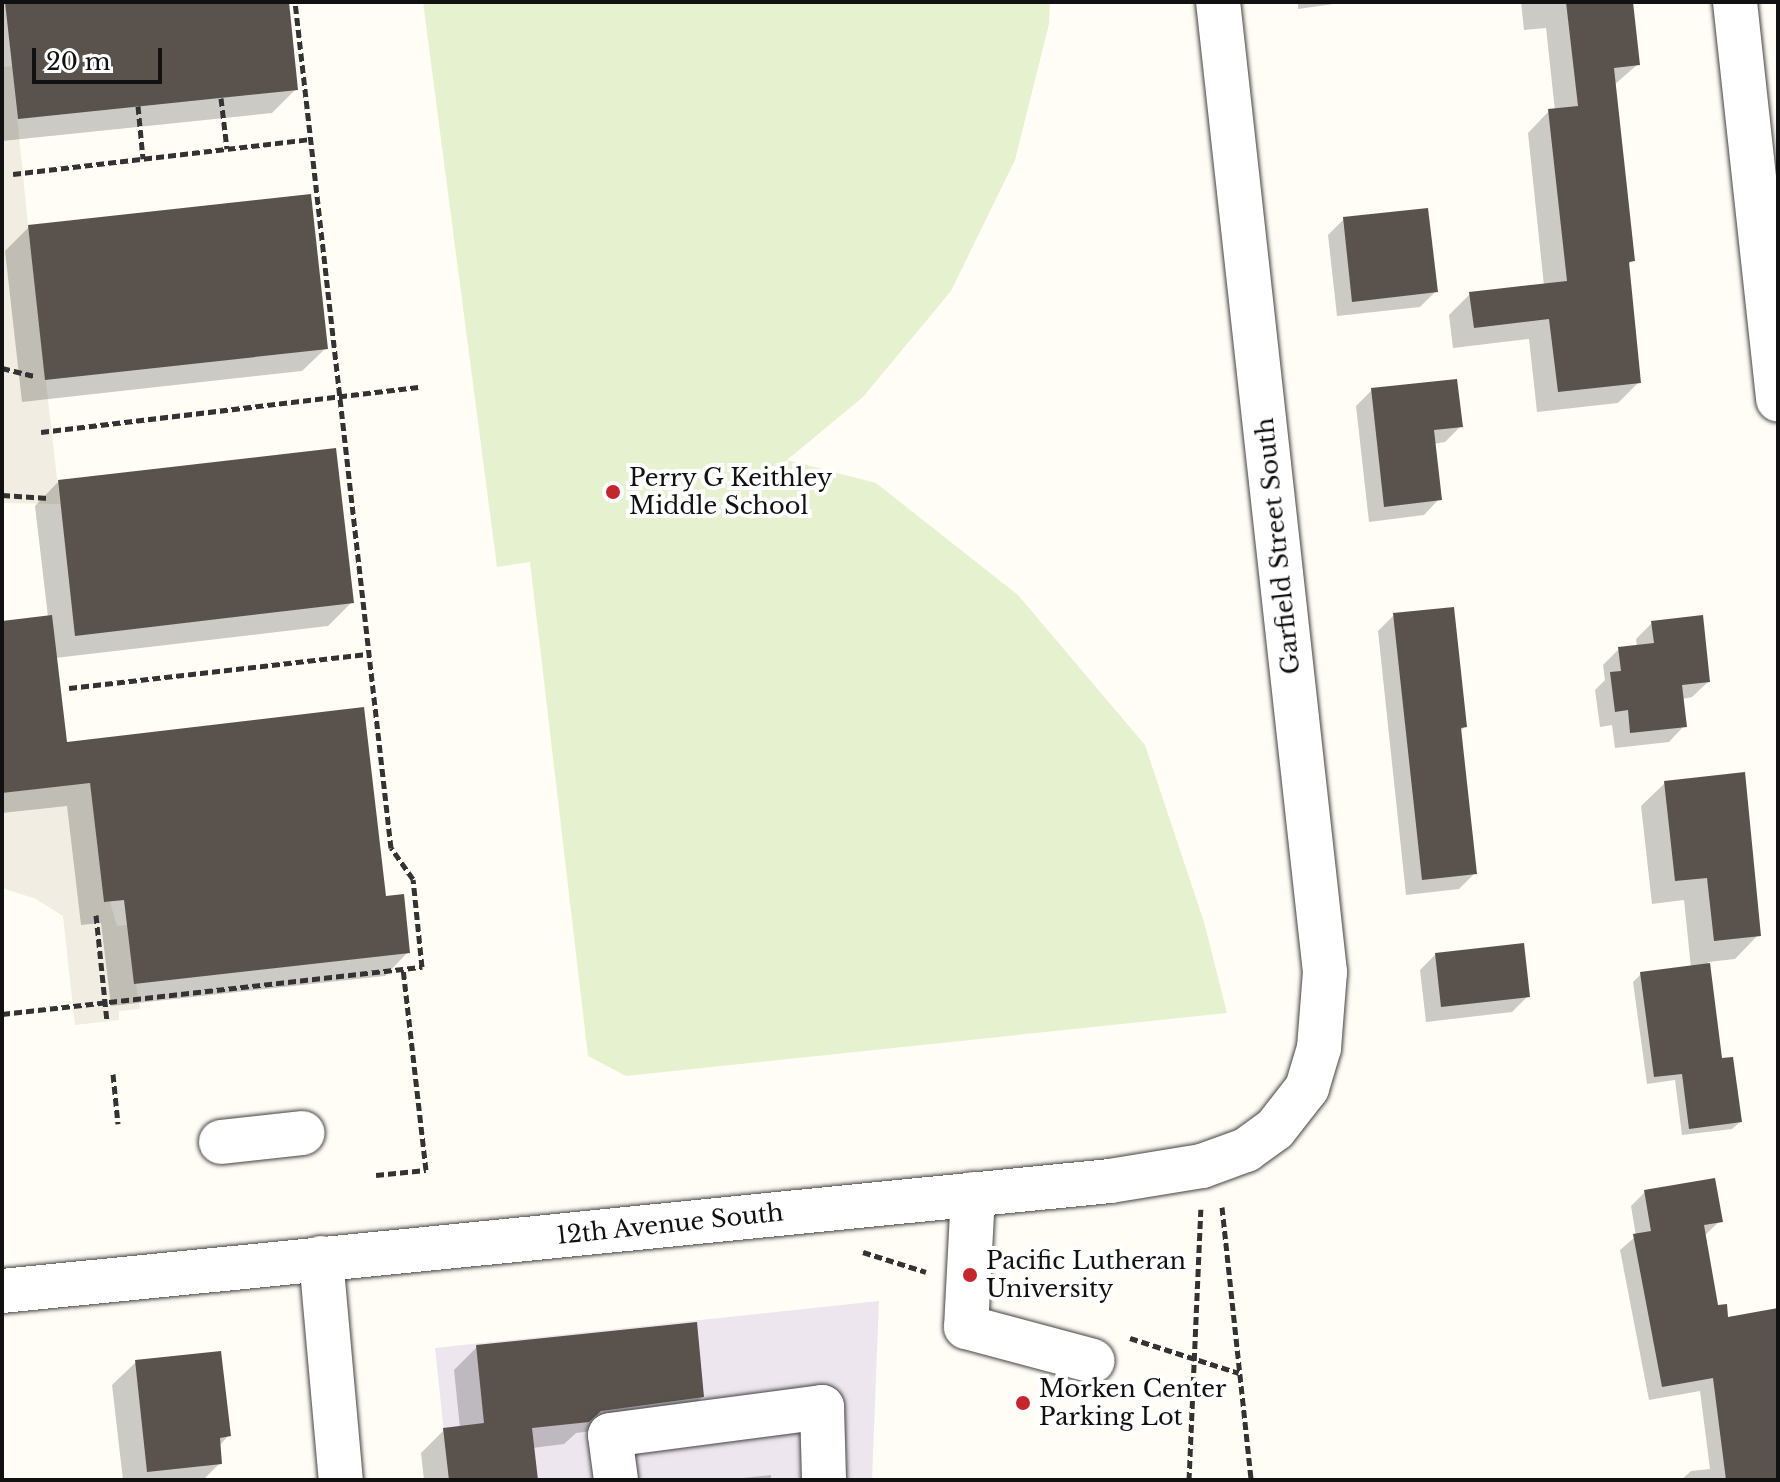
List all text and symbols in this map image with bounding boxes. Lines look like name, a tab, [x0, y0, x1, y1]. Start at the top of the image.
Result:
scale bar	[36, 32, 166, 82]
text: 20 m	[46, 47, 111, 76]
street label: Garfield Street South	[1250, 416, 1306, 676]
place label: Perry G Keithley Middle School	[629, 464, 834, 520]
marker: Perry G Keithley Middle School	[604, 483, 622, 501]
street label: 12th Avenue South	[555, 1198, 785, 1250]
place label: Pacific Lutheran University	[986, 1247, 1186, 1303]
marker: Pacific Lutheran University	[961, 1266, 979, 1284]
place label: Morken Center Parking Lot	[1039, 1375, 1227, 1431]
marker: Morken Center Parking Lot	[1014, 1394, 1032, 1412]

